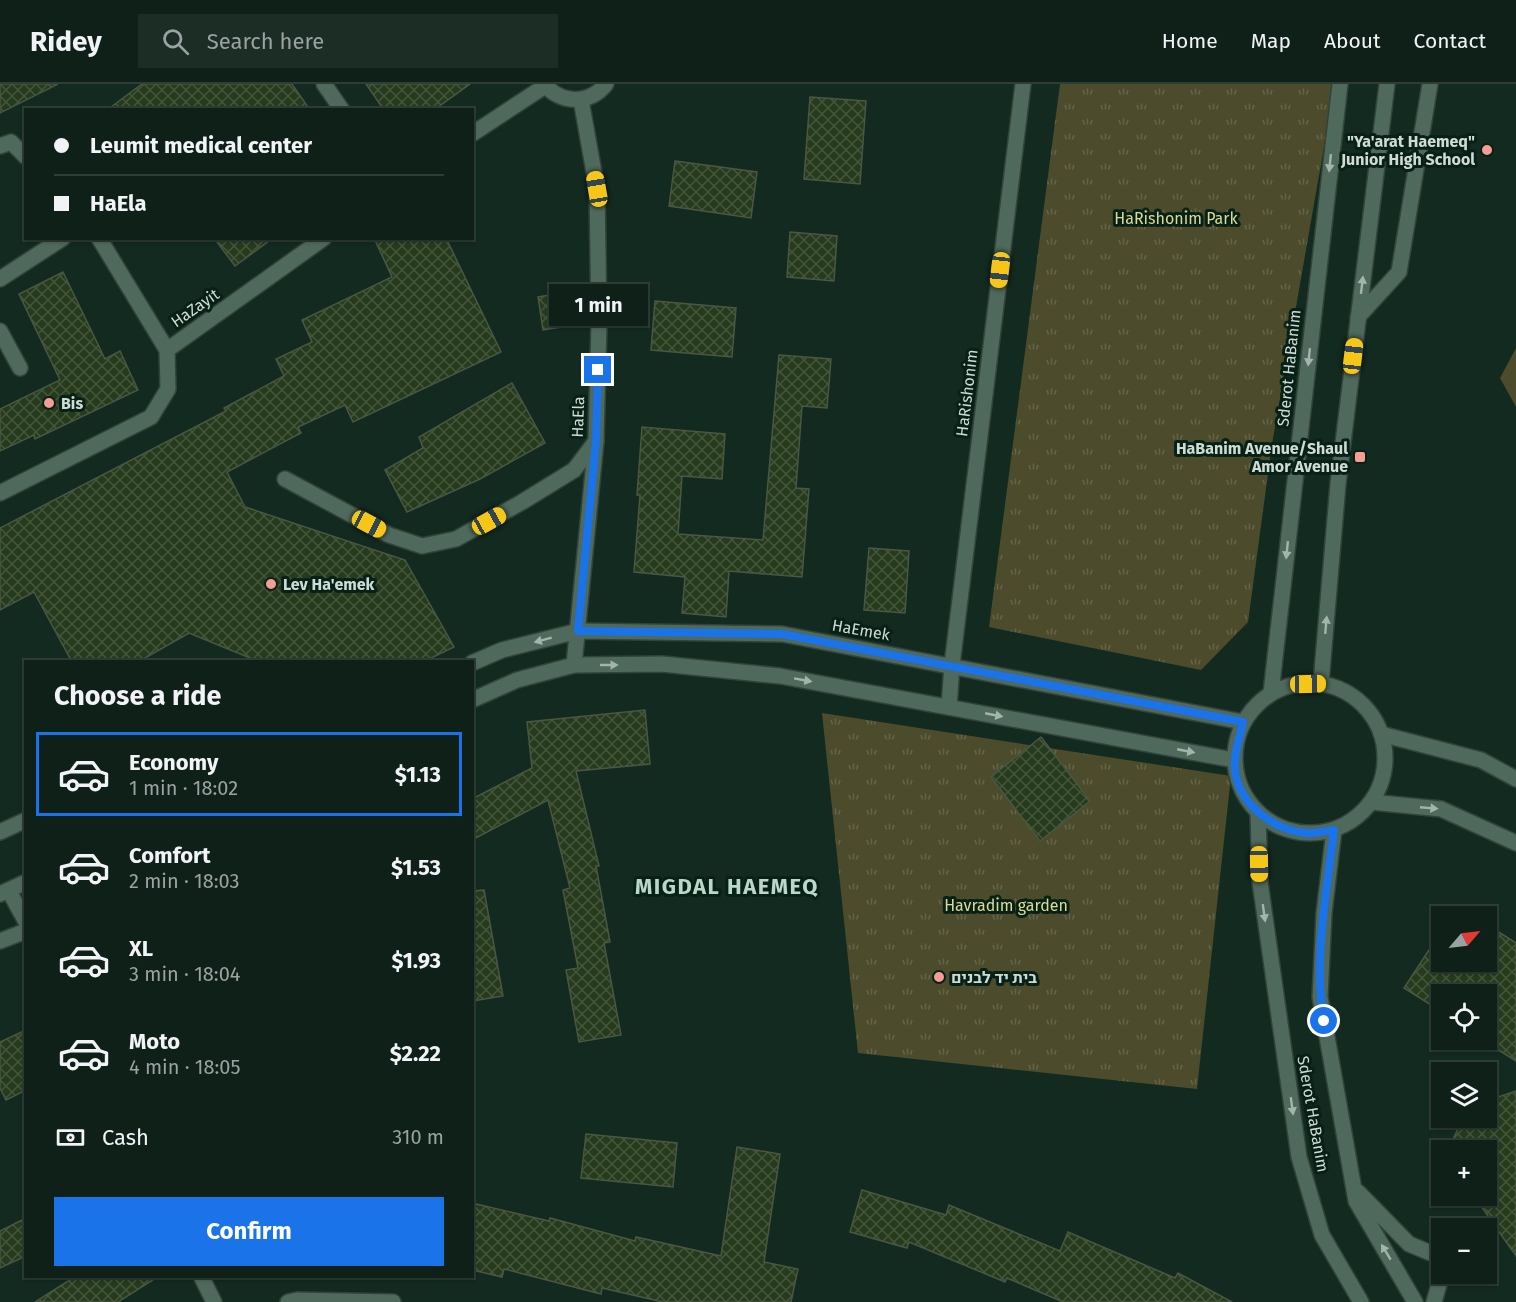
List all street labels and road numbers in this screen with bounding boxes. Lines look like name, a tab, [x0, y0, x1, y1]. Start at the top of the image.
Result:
street label: HaZayit	[167, 285, 223, 331]
street label: Sderot HaBanim	[1273, 308, 1305, 428]
street label: HaRishonim	[952, 348, 982, 438]
street label: HaEla	[568, 396, 588, 438]
street label: HaEmek	[830, 616, 892, 645]
street label: Sderot HaBanim	[1293, 1054, 1333, 1174]

